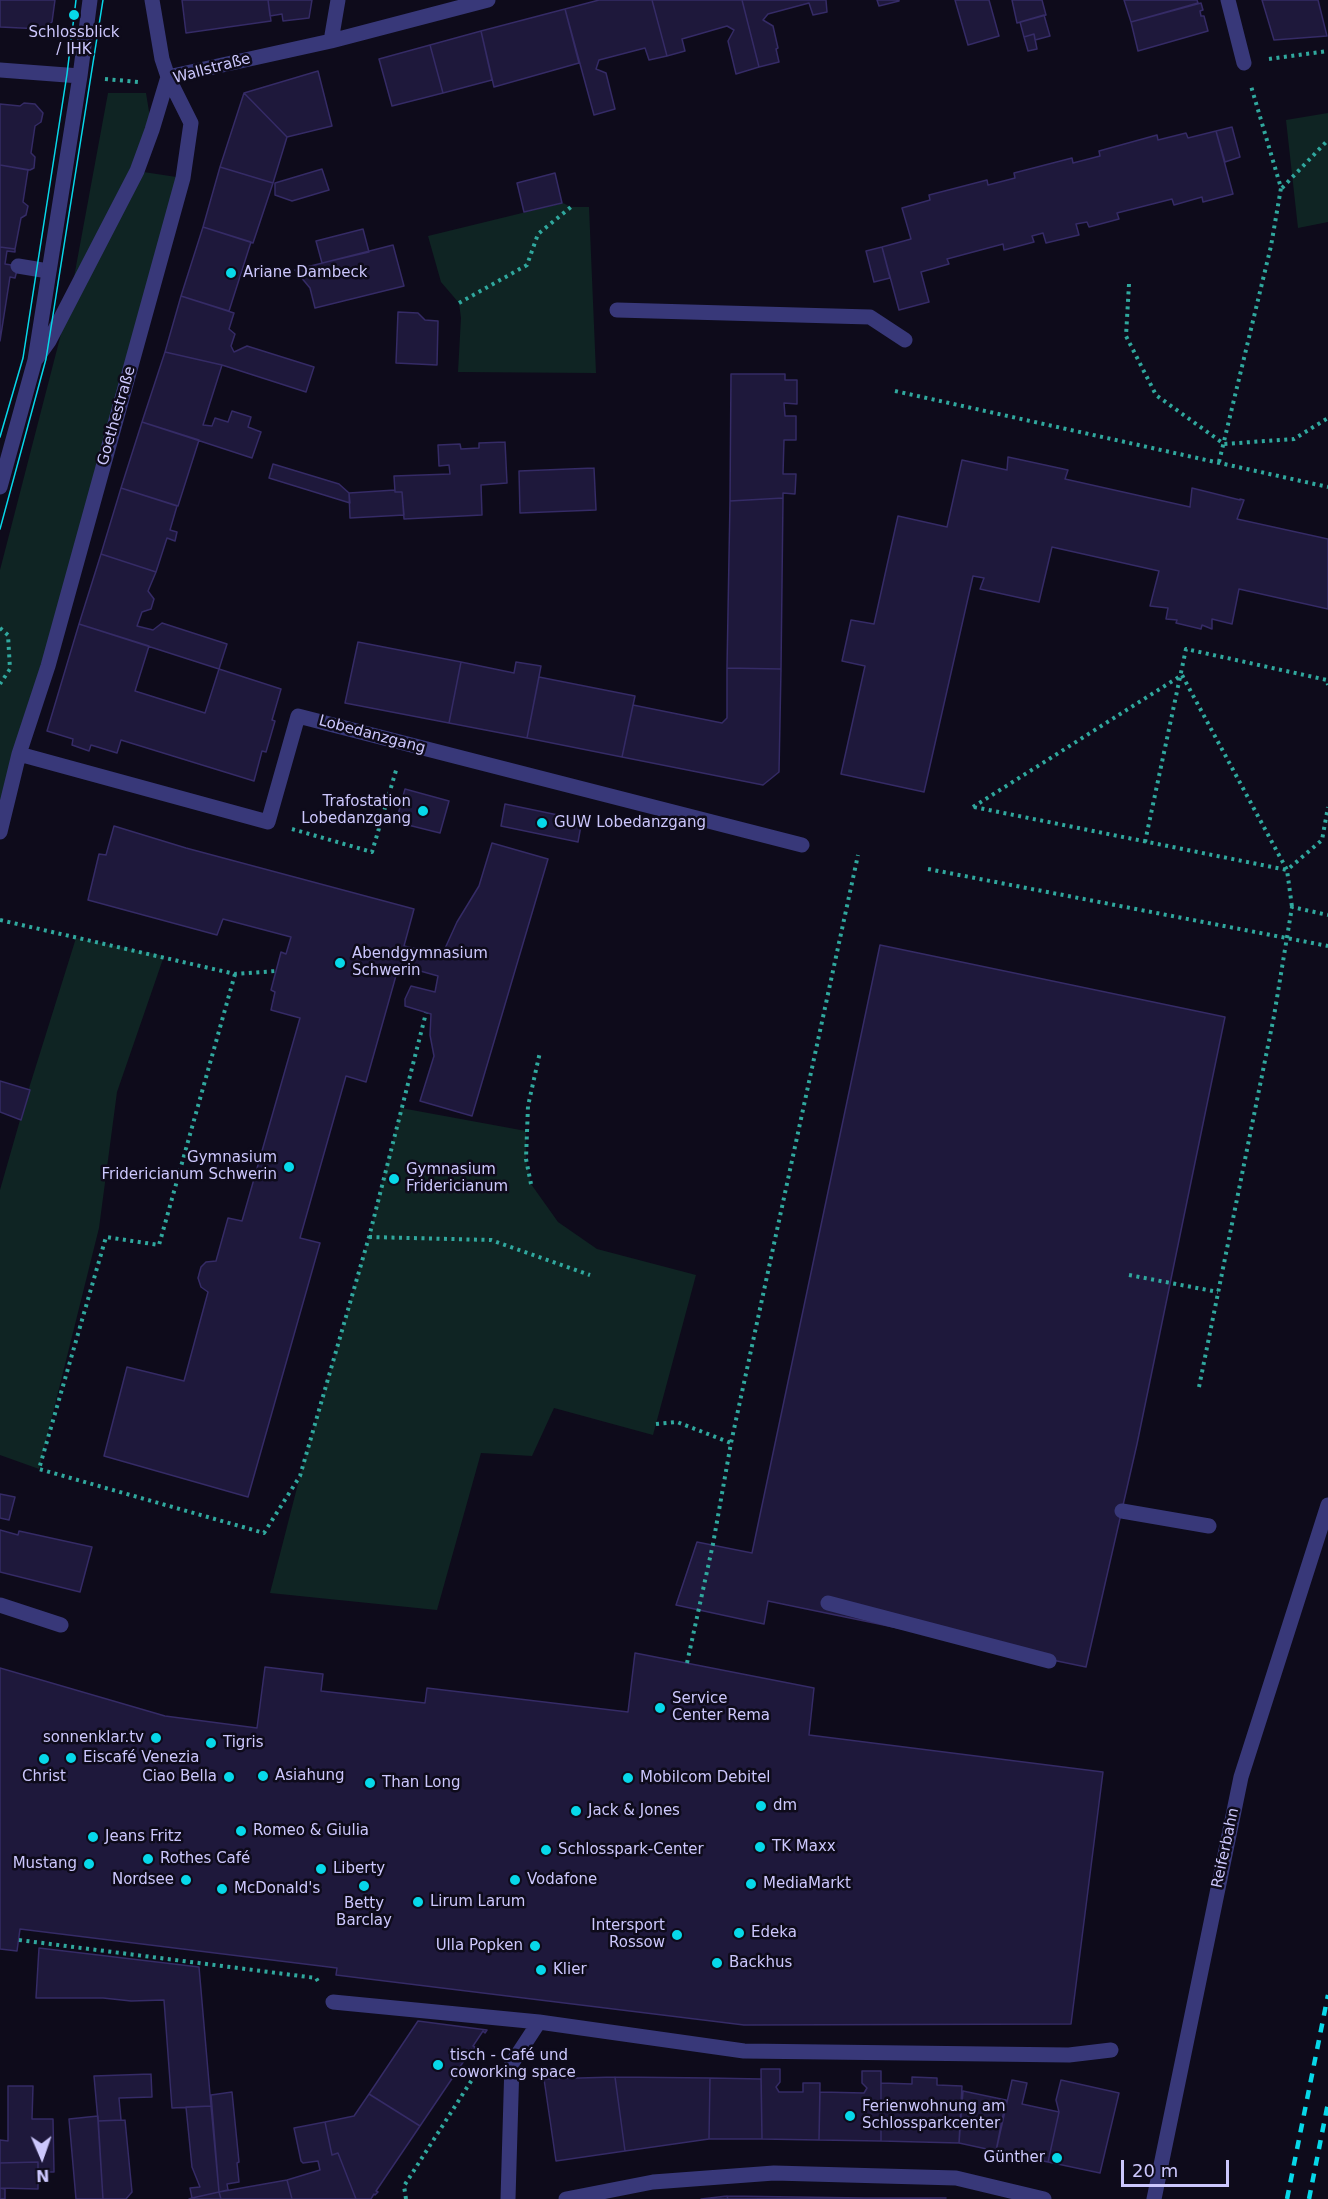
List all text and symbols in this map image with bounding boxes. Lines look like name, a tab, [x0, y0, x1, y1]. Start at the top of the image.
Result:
marker: Schlossblick / IHK	[67, 8, 81, 22]
place label: Schlossblick / IHK	[28, 24, 120, 59]
street label: Wallstraße	[171, 50, 253, 88]
place label: Ariane Dambeck	[243, 264, 367, 282]
marker: Ariane Dambeck	[224, 266, 238, 280]
street label: Goethestraße	[94, 364, 140, 468]
street label: Lobedanzgang	[317, 712, 427, 758]
place label: Trafostation Lobedanzgang	[301, 793, 411, 828]
marker: Trafostation Lobedanzgang	[416, 804, 430, 818]
place label: GUW Lobedanzgang	[554, 814, 706, 832]
marker: GUW Lobedanzgang	[535, 816, 549, 830]
place label: Abendgymnasium Schwerin	[352, 945, 488, 980]
marker: Abendgymnasium Schwerin	[333, 956, 347, 970]
place label: Gymnasium Fridericianum Schwerin	[101, 1149, 277, 1184]
marker: Gymnasium Fridericianum Schwerin	[282, 1160, 296, 1174]
place label: Gymnasium Fridericianum	[406, 1161, 508, 1196]
marker: Gymnasium Fridericianum	[387, 1172, 401, 1186]
place label: Service Center Rema	[672, 1690, 770, 1725]
marker: Service Center Rema	[653, 1701, 667, 1715]
place label: sonnenklar.tv	[43, 1729, 144, 1747]
marker: sonnenklar.tv	[149, 1731, 163, 1745]
place label: Tigris	[223, 1734, 264, 1752]
marker: Tigris	[204, 1736, 218, 1750]
place label: Eiscafé Venezia	[83, 1749, 199, 1767]
marker: Eiscafé Venezia	[64, 1751, 78, 1765]
marker: Christ	[37, 1752, 51, 1766]
place label: Asiahung	[275, 1767, 344, 1785]
place label: Christ	[22, 1768, 66, 1786]
place label: Ciao Bella	[142, 1768, 217, 1786]
marker: Asiahung	[256, 1769, 270, 1783]
place label: Mobilcom Debitel	[640, 1769, 771, 1787]
marker: Ciao Bella	[222, 1770, 236, 1784]
marker: Mobilcom Debitel	[621, 1771, 635, 1785]
place label: Than Long	[382, 1774, 460, 1792]
marker: Than Long	[363, 1776, 377, 1790]
place label: dm	[773, 1797, 797, 1815]
marker: dm	[754, 1799, 768, 1813]
place label: Jack & Jones	[588, 1802, 680, 1820]
marker: Jack & Jones	[569, 1804, 583, 1818]
street label: Reiferbahn	[1209, 1806, 1243, 1890]
place label: Romeo & Giulia	[253, 1822, 369, 1840]
marker: Romeo & Giulia	[234, 1824, 248, 1838]
place label: Jeans Fritz	[105, 1828, 182, 1846]
marker: Jeans Fritz	[86, 1830, 100, 1844]
place label: TK Maxx	[772, 1838, 836, 1856]
marker: TK Maxx	[753, 1840, 767, 1854]
place label: Schlosspark-Center	[558, 1841, 704, 1859]
marker: Schlosspark-Center	[539, 1843, 553, 1857]
place label: Rothes Café	[160, 1850, 250, 1868]
marker: Rothes Café	[141, 1852, 155, 1866]
place label: Mustang	[13, 1855, 77, 1873]
marker: Mustang	[82, 1857, 96, 1871]
place label: Liberty	[333, 1860, 385, 1878]
marker: Liberty	[314, 1862, 328, 1876]
place label: Nordsee	[112, 1871, 174, 1889]
place label: Vodafone	[527, 1871, 597, 1889]
marker: Nordsee	[179, 1873, 193, 1887]
marker: Vodafone	[508, 1873, 522, 1887]
place label: MediaMarkt	[763, 1875, 851, 1893]
marker: MediaMarkt	[744, 1877, 758, 1891]
marker: Betty Barclay	[357, 1879, 371, 1893]
place label: McDonald's	[234, 1880, 320, 1898]
marker: McDonald's	[215, 1882, 229, 1896]
place label: Lirum Larum	[430, 1893, 525, 1911]
place label: Betty Barclay	[336, 1895, 392, 1930]
marker: Lirum Larum	[411, 1895, 425, 1909]
place label: Intersport Rossow	[591, 1917, 665, 1952]
place label: Edeka	[751, 1924, 797, 1942]
marker: Edeka	[732, 1926, 746, 1940]
marker: Intersport Rossow	[670, 1928, 684, 1942]
place label: Ulla Popken	[436, 1937, 523, 1955]
marker: Ulla Popken	[528, 1939, 542, 1953]
place label: Backhus	[729, 1954, 792, 1972]
marker: Backhus	[710, 1956, 724, 1970]
place label: Klier	[553, 1961, 587, 1979]
marker: Klier	[534, 1963, 548, 1977]
place label: tisch - Café und coworking space	[450, 2047, 576, 2082]
marker: tisch - Café und coworking space	[431, 2058, 445, 2072]
place label: Ferienwohnung am Schlossparkcenter	[862, 2098, 1006, 2133]
marker: Ferienwohnung am Schlossparkcenter	[843, 2109, 857, 2123]
north arrow	[12, 2127, 72, 2187]
scale bar	[1124, 2148, 1232, 2186]
place label: Günther	[984, 2149, 1045, 2167]
marker: Günther	[1050, 2151, 1064, 2165]
text: 20 m	[1132, 2160, 1178, 2181]
text: N	[36, 2166, 50, 2185]

